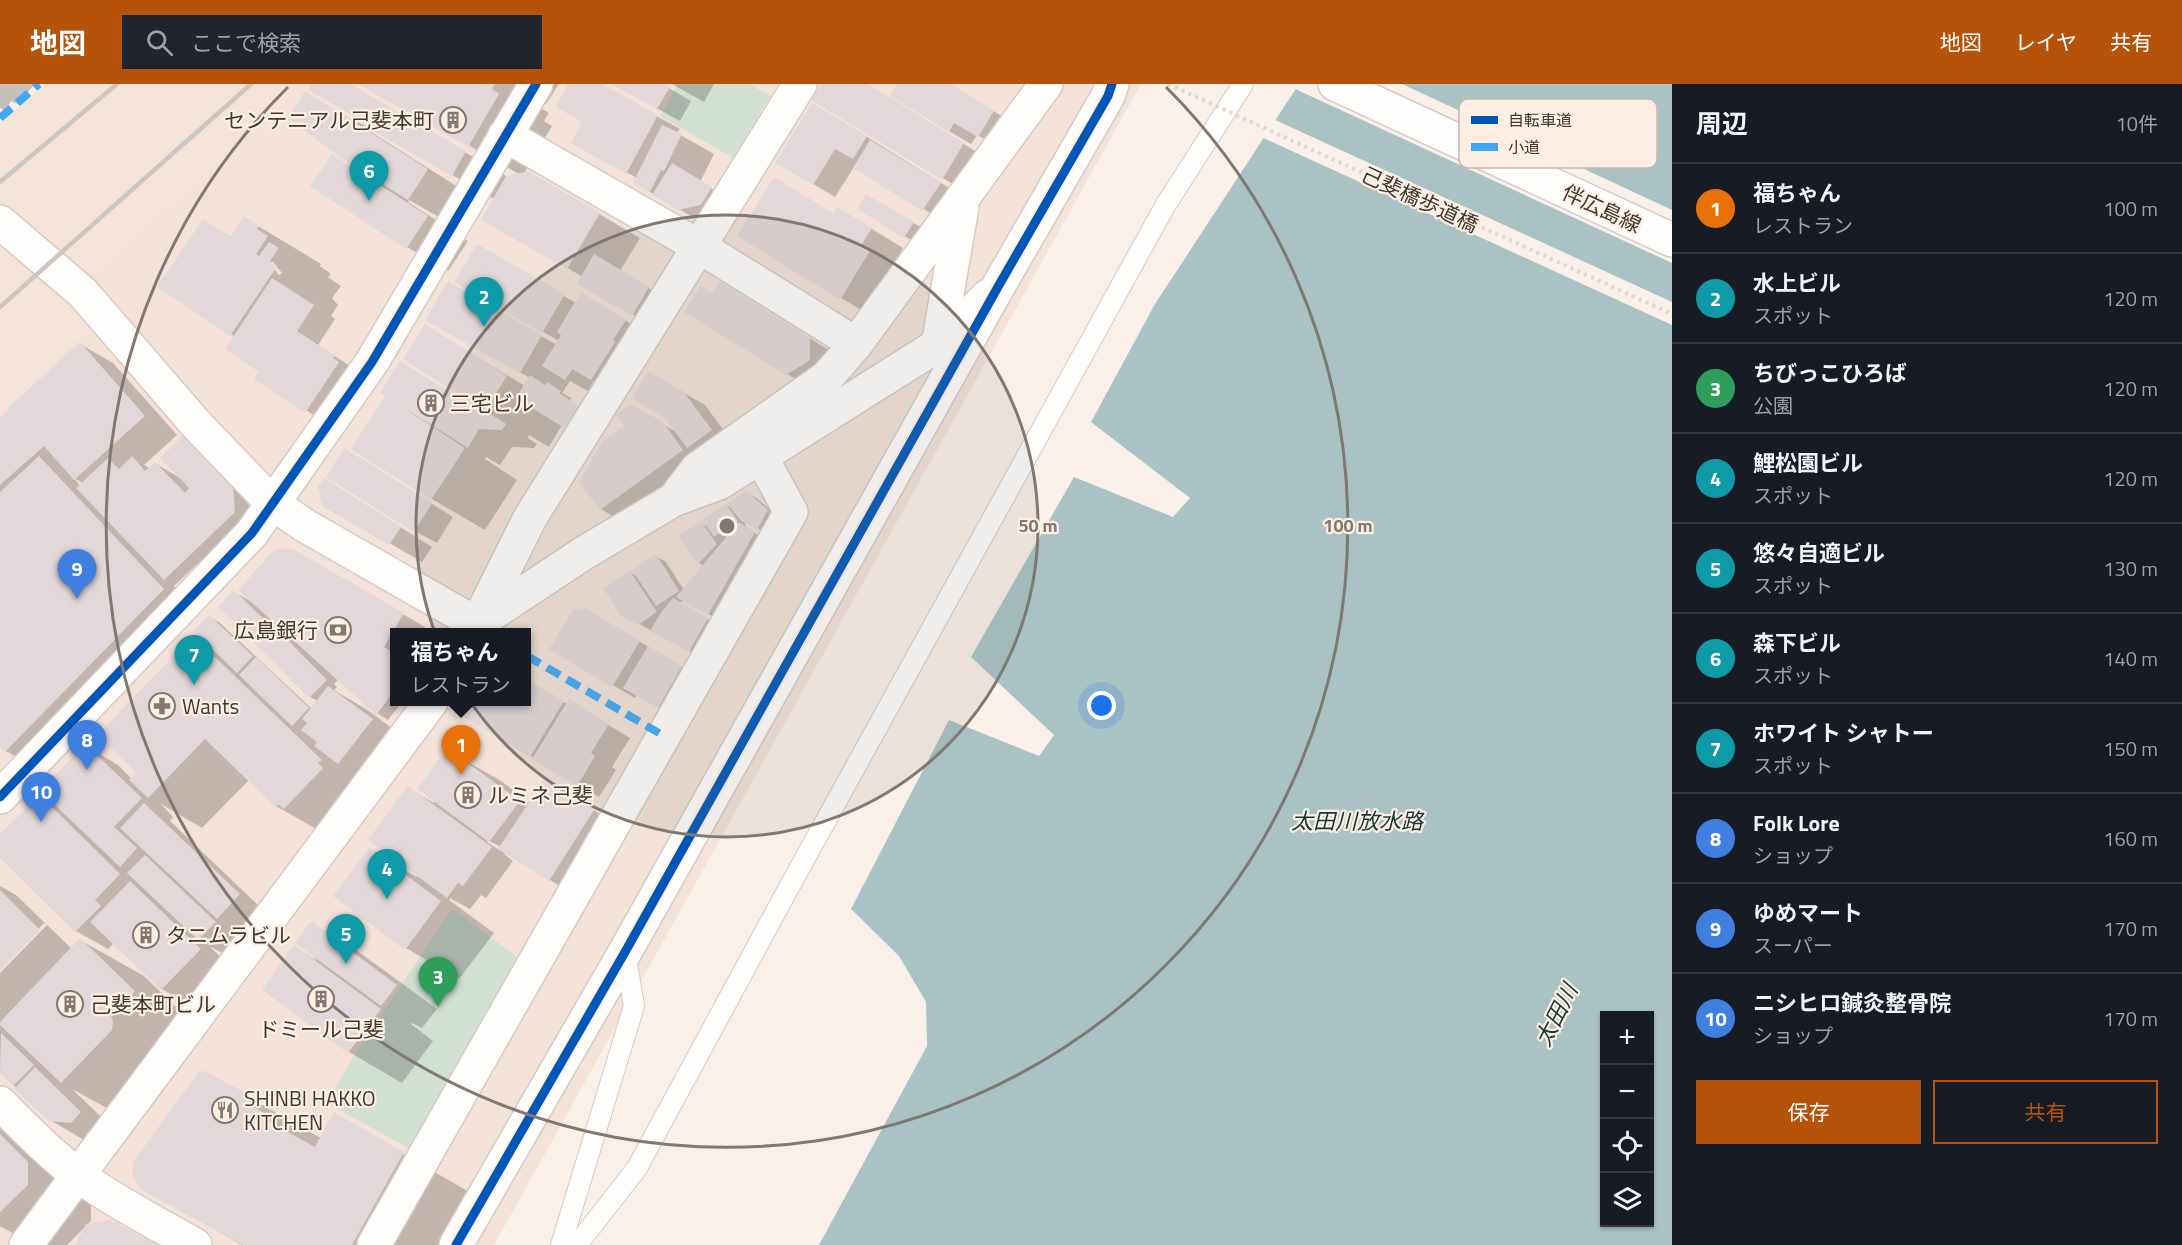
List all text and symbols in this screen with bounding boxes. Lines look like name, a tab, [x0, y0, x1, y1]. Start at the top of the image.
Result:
search box	[122, 15, 542, 69]
text: 地図	[30, 21, 86, 64]
icon: search	[143, 26, 176, 59]
text: ここで検索	[191, 26, 301, 60]
text: 地図	[1940, 26, 1982, 58]
text: レイヤ	[2015, 26, 2077, 58]
text: 共有	[2110, 26, 2152, 58]
legend	[1459, 99, 1657, 168]
place label: センテニアル己斐本町	[224, 104, 434, 136]
text: 周辺	[1696, 104, 1748, 143]
building icon: センテニアル己斐本町	[438, 105, 468, 135]
text: 自転車道	[1508, 108, 1572, 132]
text: 10件	[2116, 108, 2158, 139]
text: 小道	[1508, 135, 1540, 159]
pin: 6	[350, 152, 388, 201]
street label: 己斐橋歩道橋	[1356, 158, 1484, 240]
street label: 伴広島線	[1557, 176, 1647, 240]
text: 福ちゃん	[1753, 176, 1841, 210]
text: 1	[1710, 193, 1721, 224]
text: 100 m	[2103, 193, 2158, 224]
text: レストラン	[1753, 210, 1853, 241]
text: 水上ビル	[1753, 266, 1841, 300]
pin: 2	[464, 278, 504, 327]
text: 2	[1710, 283, 1721, 314]
text: 120 m	[2103, 283, 2158, 314]
text: スポット	[1753, 300, 1833, 331]
text: ちびっこひろば	[1753, 356, 1907, 390]
text: 3	[1710, 373, 1721, 404]
text: 120 m	[2103, 373, 2158, 404]
place label: 三宅ビル	[450, 387, 534, 419]
building icon: 三宅ビル	[416, 388, 446, 418]
text: 公園	[1753, 390, 1793, 421]
text: 鯉松園ビル	[1753, 446, 1863, 480]
text: 4	[1710, 463, 1721, 494]
text: 120 m	[2103, 463, 2158, 494]
text: スポット	[1753, 480, 1833, 511]
text: 50 m	[1018, 512, 1058, 539]
text: 100 m	[1323, 512, 1373, 539]
centre of rings	[717, 516, 737, 536]
text: 悠々自適ビル	[1753, 536, 1885, 570]
pin: 9	[58, 550, 97, 599]
text: 5	[1710, 553, 1721, 584]
text: 130 m	[2103, 553, 2158, 584]
text: スポット	[1753, 570, 1833, 601]
place label: 広島銀行	[234, 614, 318, 646]
bank icon: 広島銀行	[323, 615, 353, 645]
text: 森下ビル	[1753, 626, 1841, 660]
popup	[390, 628, 531, 706]
text: 福ちゃん	[411, 635, 499, 669]
pin: 7	[174, 636, 214, 685]
text: 6	[1710, 643, 1721, 674]
text: 140 m	[2103, 643, 2158, 674]
text: スポット	[1753, 660, 1833, 691]
text: レストラン	[411, 669, 511, 700]
place label: Wants	[182, 690, 239, 722]
pharmacy icon: Wants	[147, 691, 177, 721]
your location	[1087, 691, 1116, 720]
text: ホワイト シャトー	[1753, 716, 1934, 750]
pin: 8	[68, 720, 106, 770]
pin: 1	[442, 726, 480, 775]
text: 7	[1710, 733, 1721, 764]
text: 150 m	[2103, 733, 2158, 764]
text: スポット	[1753, 750, 1833, 781]
pin: 10	[22, 772, 60, 822]
place label: ルミネ己斐	[488, 779, 593, 811]
building icon: ルミネ己斐	[453, 780, 483, 810]
water label: 太田川放水路	[1291, 804, 1425, 838]
text: Folk Lore	[1753, 806, 1840, 840]
text: 8	[1710, 823, 1721, 854]
text: 160 m	[2103, 823, 2158, 854]
text: ショップ	[1753, 840, 1833, 871]
pin: 4	[368, 850, 406, 899]
text: ゆめマート	[1753, 896, 1863, 930]
text: 9	[1710, 913, 1721, 944]
text: 170 m	[2103, 913, 2158, 944]
pin: 5	[326, 914, 366, 964]
place label: タニムラビル	[166, 919, 291, 951]
building icon: タニムラビル	[131, 920, 161, 950]
text: スーパー	[1753, 930, 1833, 961]
pin: 3	[418, 958, 458, 1007]
water label: 太田川	[1526, 976, 1587, 1052]
building icon: ドミール己斐	[306, 984, 336, 1014]
text: ニシヒロ鍼灸整骨院	[1753, 986, 1951, 1020]
place label: 己斐本町ビル	[90, 988, 216, 1020]
building icon: 己斐本町ビル	[55, 989, 85, 1019]
text: 10	[1704, 1003, 1727, 1034]
text: 170 m	[2103, 1003, 2158, 1034]
map controls	[1600, 1011, 1654, 1227]
button: +	[1600, 1011, 1654, 1065]
place label: ドミール己斐	[258, 1013, 384, 1045]
text: ショップ	[1753, 1020, 1833, 1051]
button: −	[1600, 1065, 1654, 1119]
button: 保存	[1696, 1080, 1921, 1144]
button: 共有	[1933, 1080, 2158, 1144]
place label: SHINBI HAKKO KITCHEN	[244, 1082, 376, 1138]
restaurant icon: SHINBI HAKKO KITCHEN	[210, 1095, 240, 1125]
button: locate	[1600, 1119, 1654, 1173]
button: layers	[1600, 1173, 1654, 1227]

